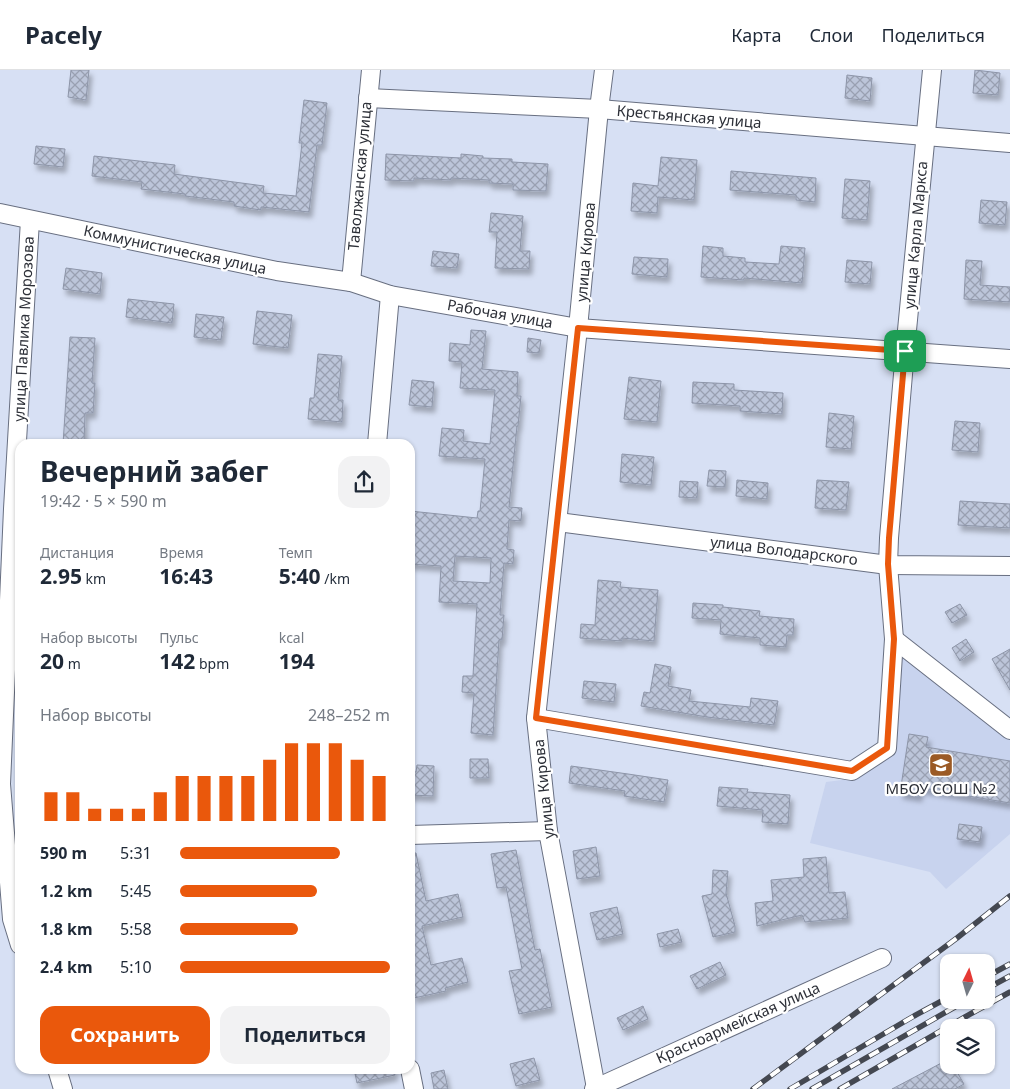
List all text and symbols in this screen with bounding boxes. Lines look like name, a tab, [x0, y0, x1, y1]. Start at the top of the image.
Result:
text: Pacely	[25, 18, 102, 51]
text: Карта	[731, 23, 781, 47]
text: Слои	[809, 23, 853, 47]
text: Поделиться	[881, 23, 985, 47]
street label: Крестьянская улица	[616, 100, 762, 132]
street label: Таволжанская улица	[343, 101, 375, 251]
street label: улица Карла Маркса	[899, 160, 931, 310]
street label: улица Кирова	[571, 201, 599, 303]
street label: Коммунистическая улица	[82, 220, 268, 278]
street label: улица Павлика Морозова	[8, 236, 38, 422]
street label: Рабочая улица	[446, 294, 555, 332]
pin	[884, 330, 926, 372]
icon: arrive	[891, 337, 919, 365]
text: Вечерний забег	[40, 452, 268, 490]
button: share	[338, 456, 390, 508]
text: 19:42 · 5 × 590 m	[40, 490, 167, 512]
street label: улица Володарского	[709, 531, 859, 569]
text: Дистанция	[40, 543, 114, 562]
text: Время	[159, 543, 203, 562]
text: Темп	[279, 543, 313, 562]
text: 2.95	[40, 562, 82, 590]
text: 16:43	[159, 562, 213, 590]
text: 5:40	[279, 562, 321, 590]
text: km	[82, 569, 106, 588]
text: /km	[321, 569, 350, 588]
text: Набор высоты	[40, 628, 138, 647]
text: Пульс	[159, 628, 199, 647]
text: kcal	[279, 628, 304, 647]
text: 20	[40, 647, 64, 675]
text: 142	[159, 647, 195, 675]
text: 194	[279, 647, 315, 675]
text: m	[64, 654, 81, 673]
text: bpm	[195, 654, 229, 673]
text: Набор высоты	[40, 704, 152, 726]
text: 248–252 m	[308, 704, 390, 726]
street label: улица Кирова	[528, 738, 558, 840]
school or university icon: МБОУ СОШ №2	[928, 752, 954, 778]
place label: МБОУ СОШ №2	[886, 778, 996, 798]
text: 590 m	[40, 842, 87, 864]
text: 5:31	[120, 842, 152, 864]
text: 1.2 km	[40, 880, 92, 902]
text: 5:45	[120, 880, 152, 902]
text: 1.8 km	[40, 918, 92, 940]
text: 5:58	[120, 918, 152, 940]
north arrow	[940, 954, 995, 1009]
map controls	[940, 954, 995, 1074]
text: 2.4 km	[40, 956, 92, 978]
text: 5:10	[120, 956, 152, 978]
street label: Красноармейская улица	[652, 977, 823, 1067]
button: Сохранить	[40, 1006, 210, 1064]
button: Поделиться	[220, 1006, 390, 1064]
button: layers	[940, 1019, 995, 1074]

